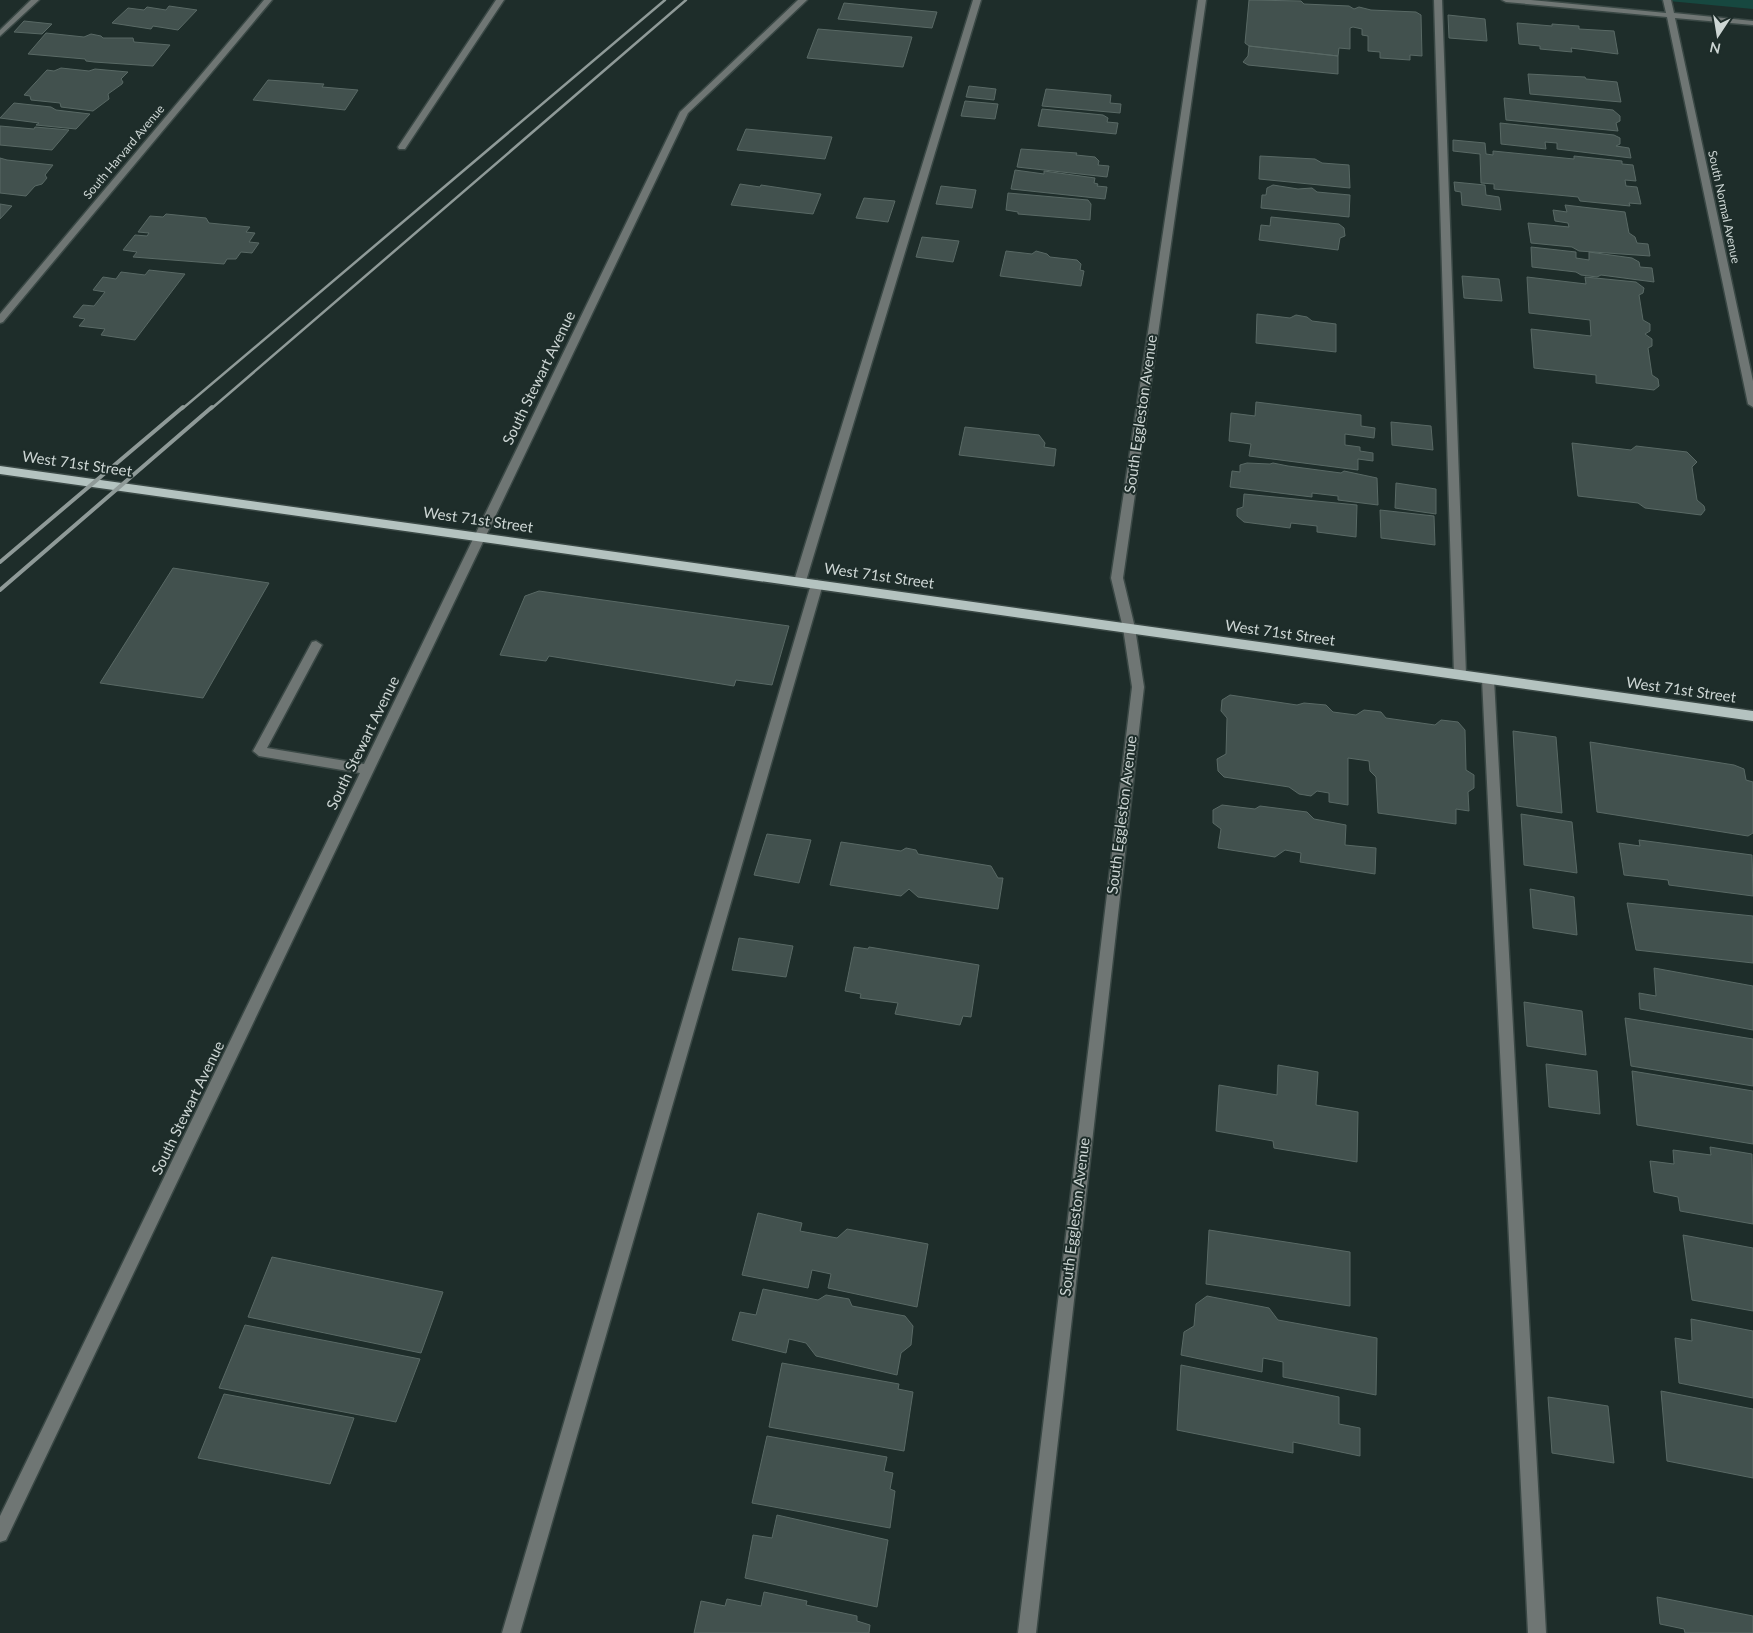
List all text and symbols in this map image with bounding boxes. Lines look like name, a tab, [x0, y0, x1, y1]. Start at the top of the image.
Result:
north arrow	[1693, 10, 1743, 60]
text: N	[1708, 39, 1722, 58]
street label: South Harvard Avenue	[80, 101, 167, 202]
street label: South Normal Avenue	[1705, 149, 1744, 265]
street label: South Stewart Avenue	[498, 308, 578, 447]
street label: South Eggleston Avenue	[1120, 333, 1160, 494]
street label: West 71st Street	[21, 446, 134, 480]
street label: West 71st Street	[422, 502, 535, 536]
street label: West 71st Street	[823, 558, 936, 592]
street label: West 71st Street	[1224, 615, 1337, 649]
street label: West 71st Street	[1625, 672, 1738, 706]
street label: South Stewart Avenue	[322, 673, 402, 812]
street label: South Eggleston Avenue	[1102, 734, 1140, 895]
street label: South Stewart Avenue	[147, 1038, 227, 1177]
street label: South Eggleston Avenue	[1055, 1136, 1093, 1297]

